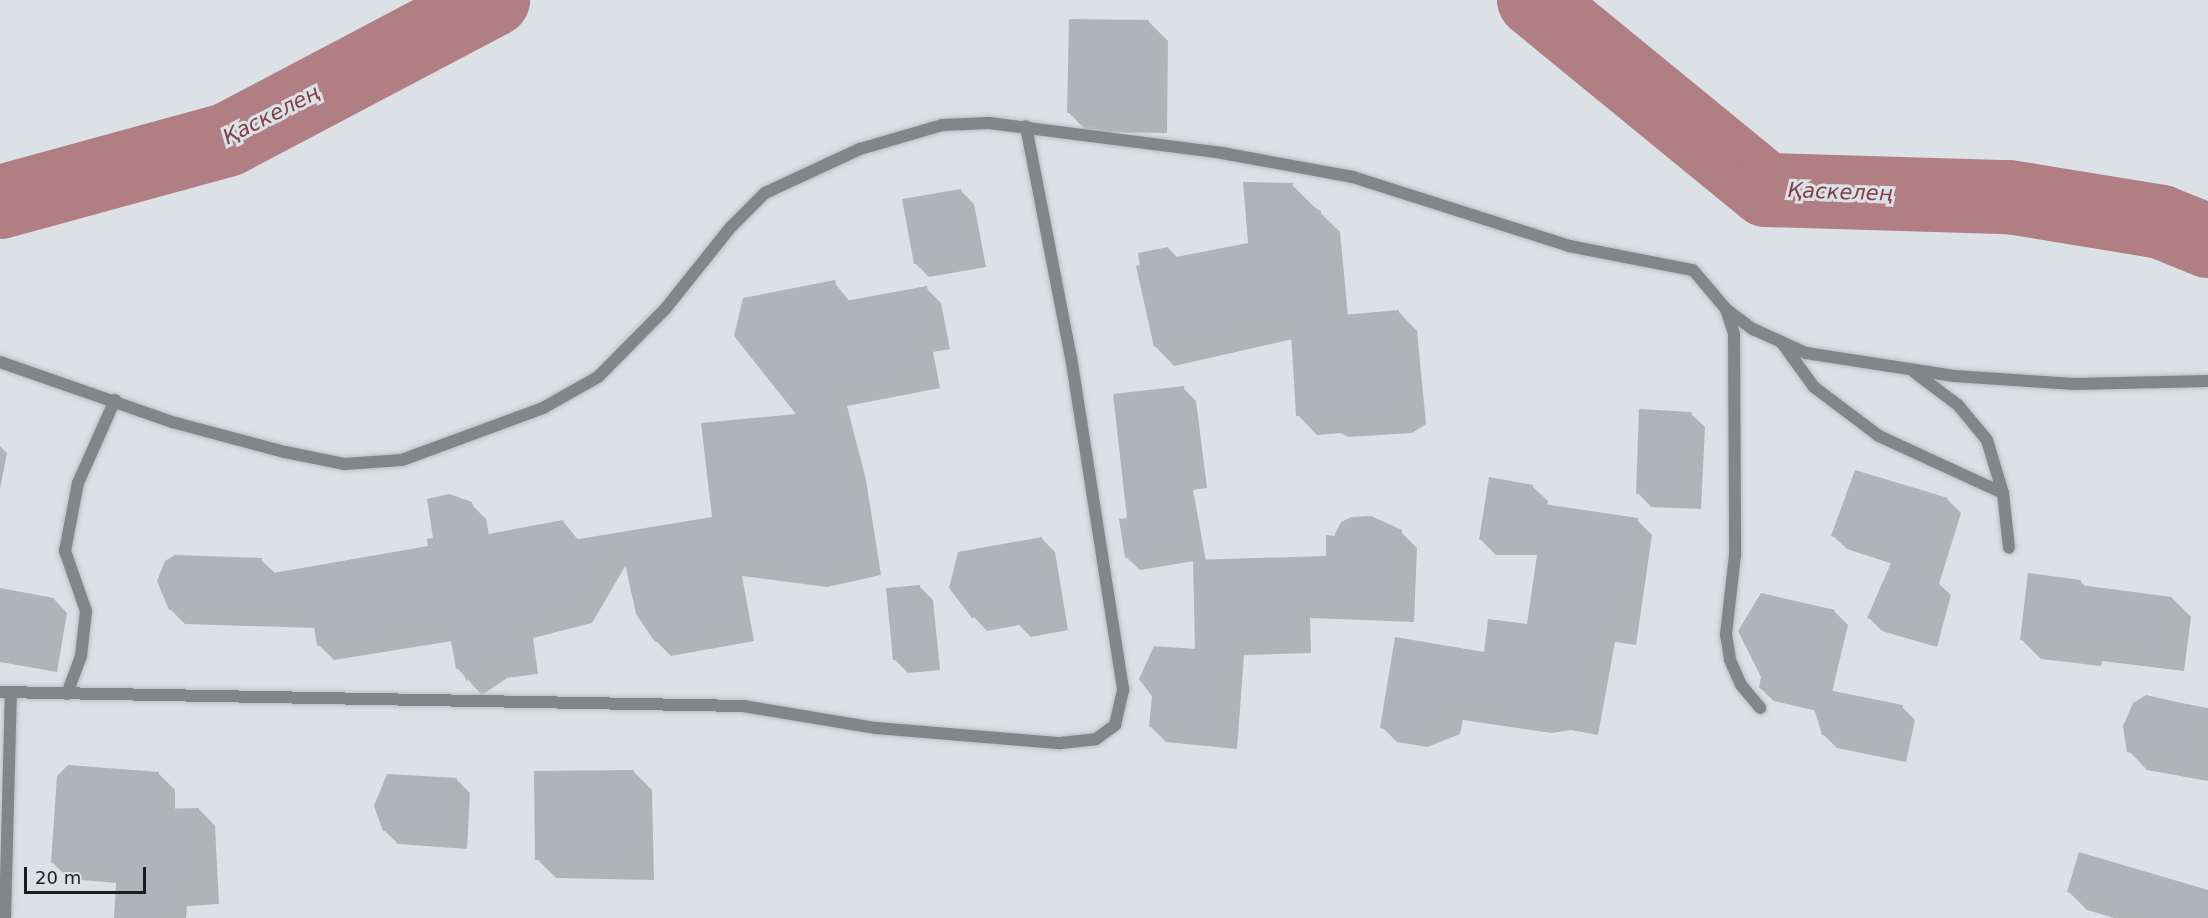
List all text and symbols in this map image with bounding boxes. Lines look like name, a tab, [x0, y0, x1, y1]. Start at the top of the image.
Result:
water label: Қаскелең	[218, 80, 324, 150]
water label: Қаскелең	[1787, 178, 1893, 206]
scale bar	[27, 855, 148, 893]
text: 20 m	[35, 867, 81, 888]

